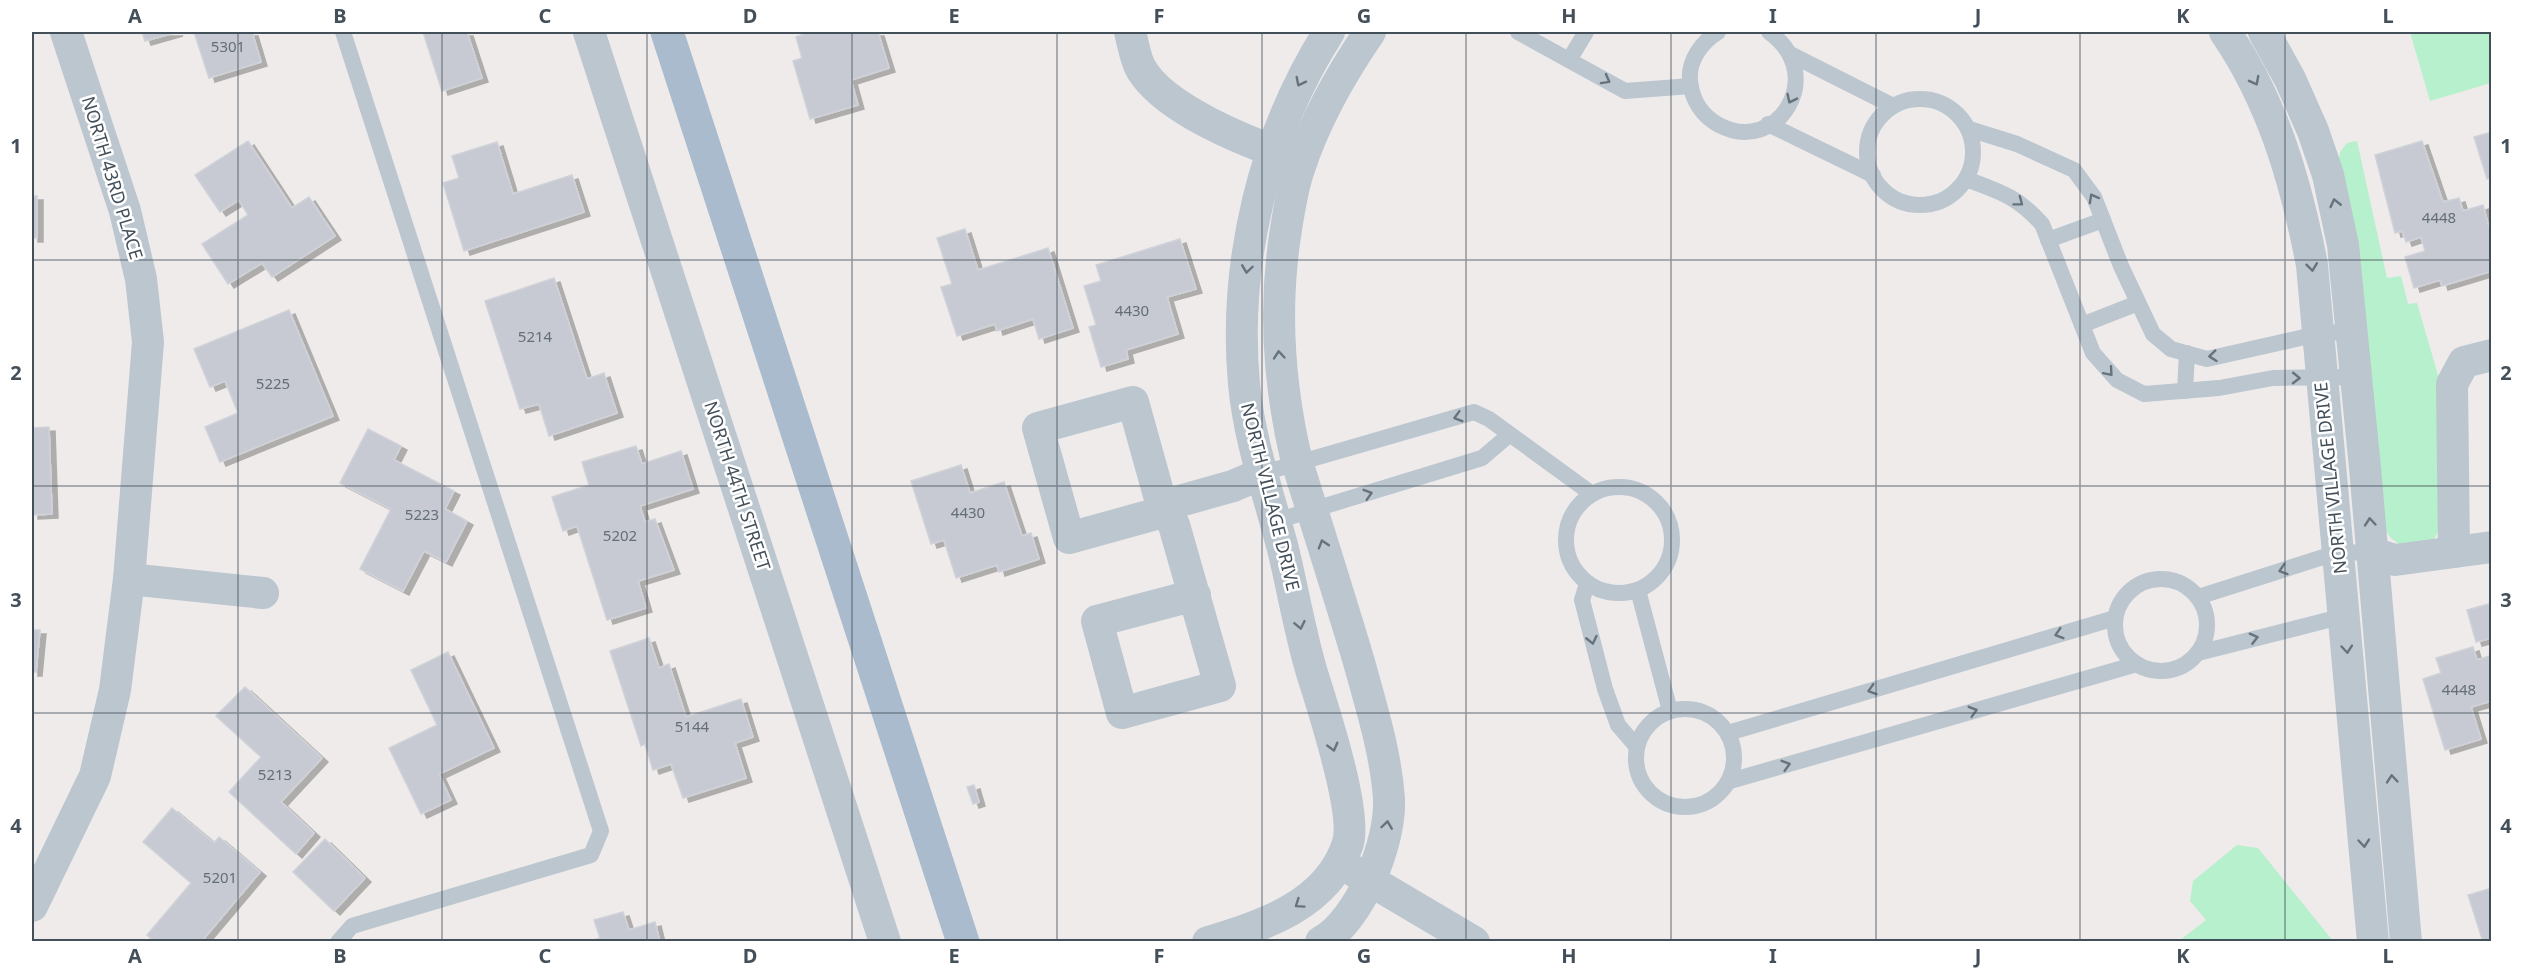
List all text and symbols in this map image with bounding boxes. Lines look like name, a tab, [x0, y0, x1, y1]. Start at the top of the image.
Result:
text: A	[128, 2, 142, 29]
text: B	[333, 2, 347, 29]
text: C	[539, 2, 552, 29]
text: D	[743, 2, 757, 29]
text: E	[948, 2, 960, 29]
text: F	[1154, 2, 1164, 29]
text: G	[1357, 2, 1371, 29]
text: H	[1561, 2, 1577, 29]
text: I	[1769, 2, 1777, 29]
text: J	[1973, 2, 1981, 29]
text: K	[2176, 2, 2190, 29]
text: L	[2382, 2, 2394, 29]
house number: 5301	[211, 36, 245, 56]
one-way arrow	[1599, 73, 1610, 84]
one-way arrow	[2248, 75, 2259, 86]
one-way arrow	[1296, 76, 1307, 87]
street label: NORTH 43RD PLACE	[77, 93, 149, 262]
one-way arrow	[1787, 93, 1799, 104]
text: 1	[10, 132, 22, 159]
text: 1	[2500, 132, 2512, 159]
one-way arrow	[2088, 193, 2100, 204]
one-way arrow	[2013, 195, 2024, 206]
one-way arrow	[2329, 198, 2342, 208]
house number: 4448	[2422, 207, 2456, 227]
one-way arrow	[2305, 262, 2318, 272]
one-way arrow	[1242, 264, 1254, 274]
house number: 4430	[1115, 300, 1149, 320]
house number: 5214	[518, 326, 553, 346]
one-way arrow	[2208, 349, 2218, 362]
one-way arrow	[1273, 350, 1286, 359]
text: 2	[10, 359, 22, 386]
text: 2	[2500, 359, 2512, 386]
one-way arrow	[2102, 365, 2113, 376]
one-way arrow	[2292, 372, 2301, 384]
house number: 5225	[256, 373, 290, 393]
street label: NORTH VILLAGE DRIVE	[2308, 381, 2352, 575]
street label: NORTH 44TH STREET	[699, 398, 777, 573]
street label: NORTH VILLAGE DRIVE	[1236, 400, 1306, 593]
one-way arrow	[1453, 409, 1463, 422]
one-way arrow	[1362, 489, 1373, 501]
house number: 4430	[951, 502, 985, 522]
house number: 5223	[405, 504, 439, 524]
one-way arrow	[2364, 517, 2377, 526]
house number: 5202	[603, 525, 637, 545]
one-way arrow	[1318, 539, 1330, 550]
one-way arrow	[2278, 563, 2289, 575]
text: 3	[10, 586, 22, 613]
text: 3	[2500, 586, 2512, 613]
one-way arrow	[1293, 620, 1306, 630]
one-way arrow	[2054, 627, 2065, 639]
one-way arrow	[2249, 633, 2259, 646]
one-way arrow	[1585, 635, 1598, 645]
one-way arrow	[2340, 645, 2353, 654]
house number: 4448	[2442, 679, 2476, 699]
one-way arrow	[1867, 683, 1878, 695]
one-way arrow	[1967, 706, 1978, 718]
house number: 5144	[675, 716, 710, 736]
one-way arrow	[1326, 742, 1338, 752]
one-way arrow	[1780, 760, 1791, 772]
house number: 5213	[258, 764, 292, 784]
one-way arrow	[2386, 774, 2399, 783]
text: 4	[10, 812, 22, 839]
text: 4	[2500, 812, 2512, 839]
one-way arrow	[1380, 821, 1392, 830]
one-way arrow	[2357, 839, 2370, 848]
house number: 5201	[203, 867, 237, 887]
one-way arrow	[1295, 897, 1306, 908]
text: A	[128, 942, 142, 969]
text: B	[333, 942, 347, 969]
text: C	[539, 942, 552, 969]
text: D	[743, 942, 757, 969]
text: E	[948, 942, 960, 969]
text: F	[1154, 942, 1164, 969]
text: G	[1357, 942, 1371, 969]
text: H	[1561, 942, 1577, 969]
text: I	[1769, 942, 1777, 969]
text: J	[1973, 942, 1981, 969]
text: K	[2176, 942, 2190, 969]
text: L	[2382, 942, 2394, 969]

